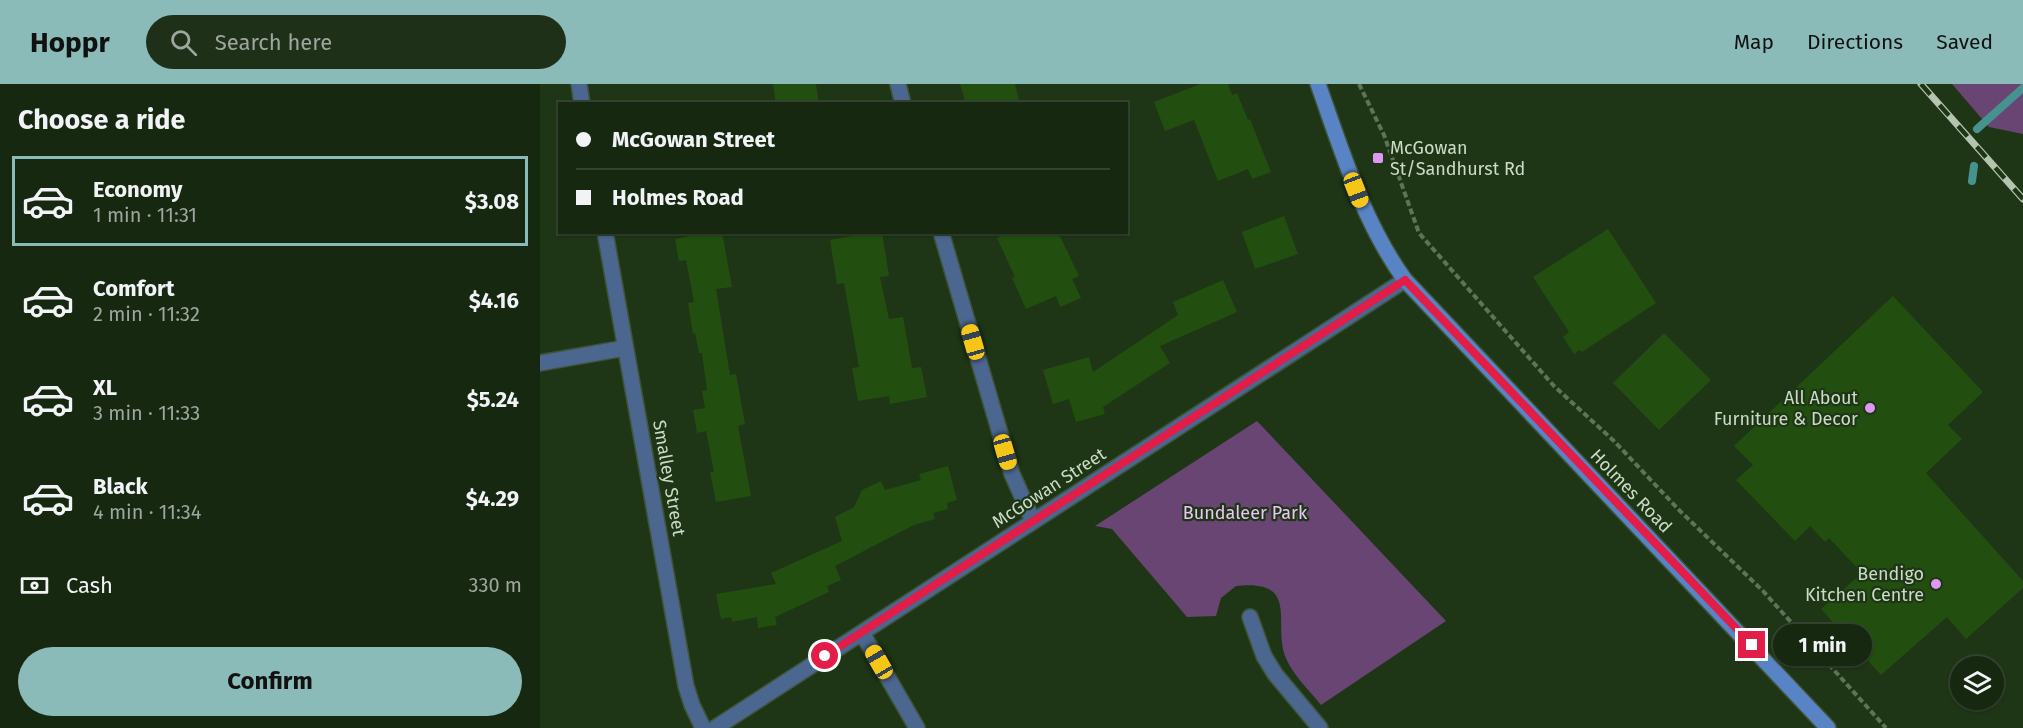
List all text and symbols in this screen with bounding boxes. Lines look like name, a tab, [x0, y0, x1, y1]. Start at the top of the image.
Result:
search box	[146, 15, 566, 69]
text: Hoppr	[30, 26, 110, 59]
icon: search	[167, 26, 200, 59]
text: Search here	[215, 29, 332, 56]
text: Map	[1734, 29, 1774, 55]
text: Directions	[1807, 29, 1903, 55]
text: Saved	[1936, 29, 1993, 55]
text: Choose a ride	[18, 104, 185, 136]
text: McGowan Street	[612, 126, 775, 153]
place label: McGowan St/Sandhurst Rd	[1390, 137, 1525, 180]
marker: McGowan St/Sandhurst Rd	[1371, 151, 1385, 165]
car	[1341, 170, 1371, 210]
icon: car	[21, 174, 75, 228]
text: Economy	[93, 176, 182, 203]
text: Holmes Road	[612, 184, 744, 211]
text: $3.08	[465, 188, 519, 215]
text: 1 min · 11:31	[93, 203, 197, 227]
icon: car	[21, 273, 75, 327]
text: Comfort	[93, 275, 174, 302]
text: $4.16	[469, 287, 519, 314]
text: 2 min · 11:32	[93, 302, 200, 326]
car	[959, 322, 987, 362]
icon: car	[21, 372, 75, 426]
text: XL	[93, 374, 117, 401]
text: $5.24	[467, 386, 519, 413]
place label: All About Furniture & Decor	[1714, 387, 1859, 430]
text: 3 min · 11:33	[93, 401, 200, 425]
marker: All About Furniture & Decor	[1863, 401, 1877, 415]
street label: Smalley Street	[648, 418, 690, 538]
car	[991, 432, 1019, 472]
street label: McGowan Street	[988, 443, 1110, 533]
street label: Holmes Road	[1586, 445, 1676, 537]
icon: car	[21, 471, 75, 525]
text: Black	[93, 473, 148, 500]
text: $4.29	[466, 485, 519, 512]
text: 4 min · 11:34	[93, 500, 201, 524]
park label: Bundaleer Park	[1183, 502, 1308, 524]
place label: Bendigo Kitchen Centre	[1805, 563, 1924, 606]
icon: cash	[18, 569, 51, 602]
text: Cash	[66, 572, 113, 599]
text: 330 m	[468, 573, 522, 597]
marker: Bendigo Kitchen Centre	[1929, 577, 1943, 591]
callout: 1 min	[1773, 624, 1872, 666]
route end	[1738, 631, 1765, 658]
text: 1 min	[1798, 633, 1847, 657]
route start	[811, 642, 838, 669]
car	[862, 642, 896, 682]
button: Confirm	[18, 647, 522, 716]
map controls	[1950, 656, 2004, 710]
button: layers	[1950, 656, 2004, 710]

